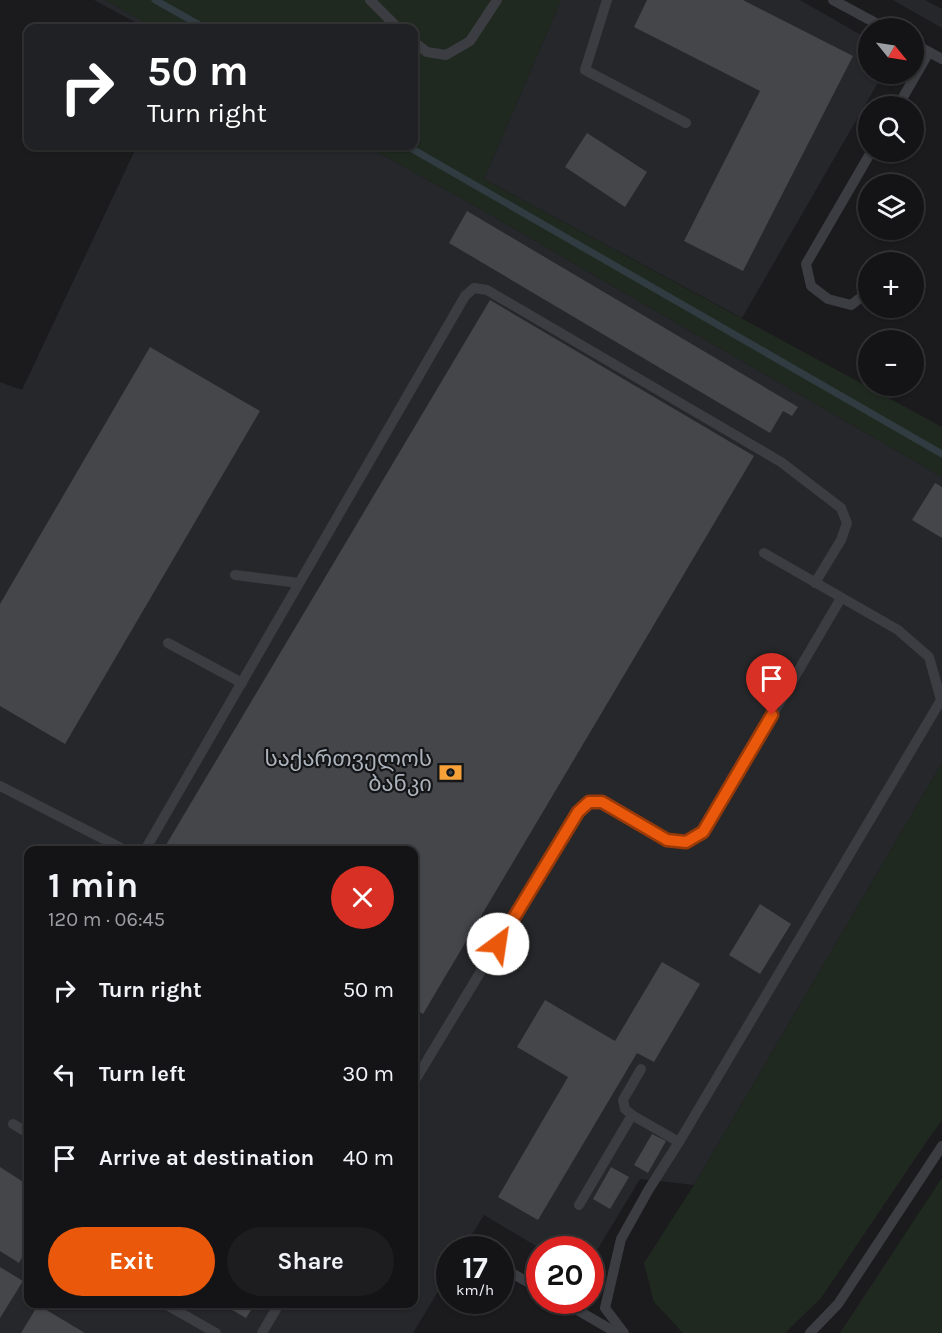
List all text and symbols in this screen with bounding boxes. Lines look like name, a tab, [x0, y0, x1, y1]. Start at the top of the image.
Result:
north arrow	[858, 18, 924, 84]
map controls	[858, 18, 924, 396]
text: 50 m	[147, 46, 249, 96]
icon: right	[48, 48, 126, 126]
button: search	[858, 96, 924, 162]
text: Turn right	[147, 97, 267, 129]
button: layers	[858, 174, 924, 240]
button: +	[858, 252, 924, 318]
button: −	[858, 330, 924, 396]
pin	[746, 653, 797, 715]
icon: arrive	[755, 662, 788, 695]
place label: საქართველოს ბანკი	[265, 746, 432, 797]
bank icon: საქართველოს ბანკი	[437, 759, 463, 785]
text: 1 min	[48, 864, 138, 906]
button: close	[331, 866, 394, 929]
text: 120 m · 06:45	[48, 908, 165, 931]
position arrow	[466, 912, 530, 976]
icon: right	[48, 974, 81, 1007]
text: Turn right	[99, 977, 202, 1003]
text: 50 m	[343, 977, 394, 1003]
icon: left	[48, 1058, 81, 1091]
text: Turn left	[99, 1061, 186, 1087]
text: 30 m	[342, 1061, 394, 1087]
icon: arrive	[48, 1142, 81, 1175]
text: Arrive at destination	[99, 1145, 314, 1171]
text: 40 m	[343, 1145, 394, 1171]
button: Exit	[48, 1227, 215, 1296]
button: Share	[227, 1227, 394, 1296]
speed limit sign: 20	[526, 1236, 604, 1314]
text: 17	[462, 1250, 488, 1286]
text: km/h	[456, 1281, 494, 1299]

